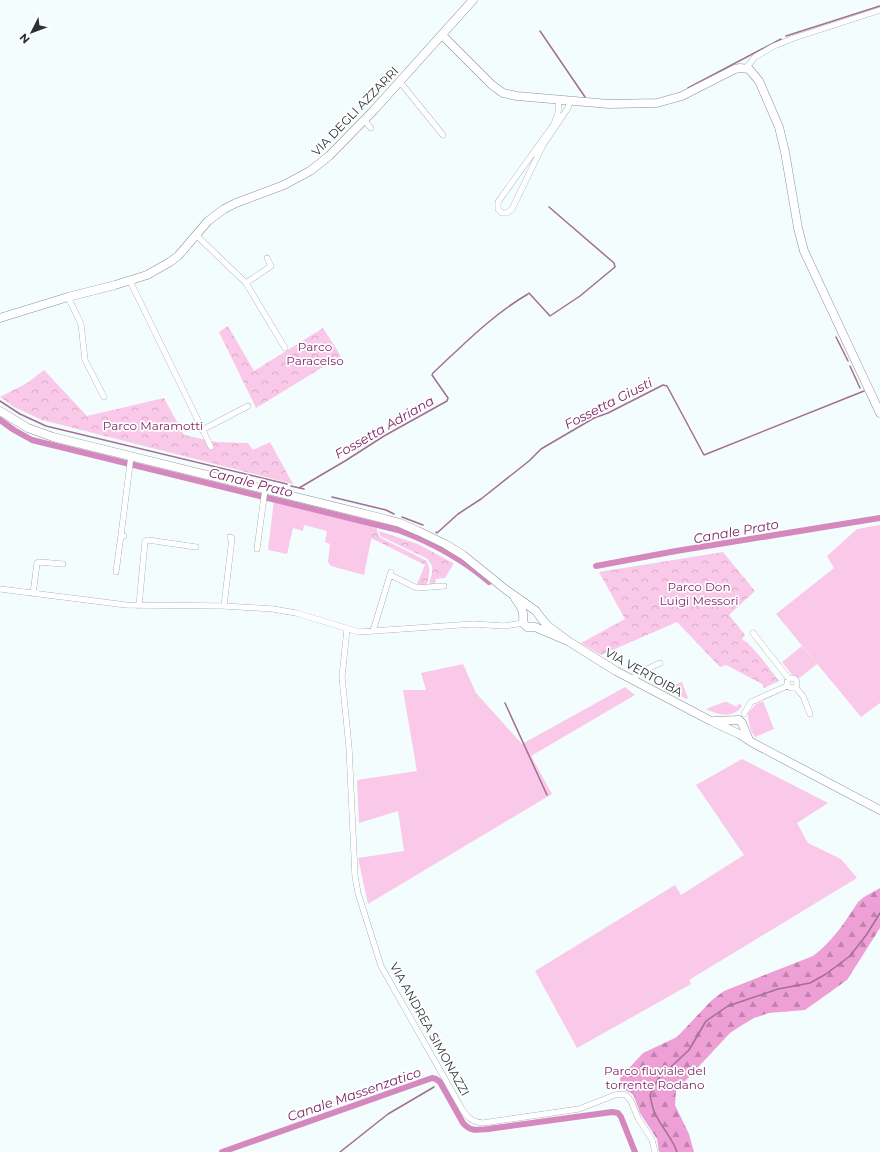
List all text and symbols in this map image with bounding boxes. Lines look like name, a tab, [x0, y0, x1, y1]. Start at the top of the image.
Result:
north arrow	[12, 12, 52, 52]
text: N	[16, 31, 33, 47]
street label: VIA DEGLI AZZARRI	[308, 63, 402, 159]
park label: Parco Paracelso	[286, 339, 344, 368]
water label: Fossetta Giusti	[561, 374, 655, 432]
water label: Fossetta Adriana	[331, 392, 437, 462]
park label: Parco Maramotti	[103, 418, 203, 433]
water label: Canale Prato	[207, 464, 295, 500]
water label: Canale Prato	[692, 516, 780, 546]
park label: Parco Don Luigi Messori	[660, 579, 738, 608]
street label: VIA VERTOIBA	[603, 644, 686, 700]
street label: VIA ANDREA SIMONAZZI	[387, 960, 473, 1098]
park label: Parco fluviale del torrente Rodano	[604, 1063, 706, 1092]
water label: Canale Massenzatico	[285, 1064, 423, 1124]

